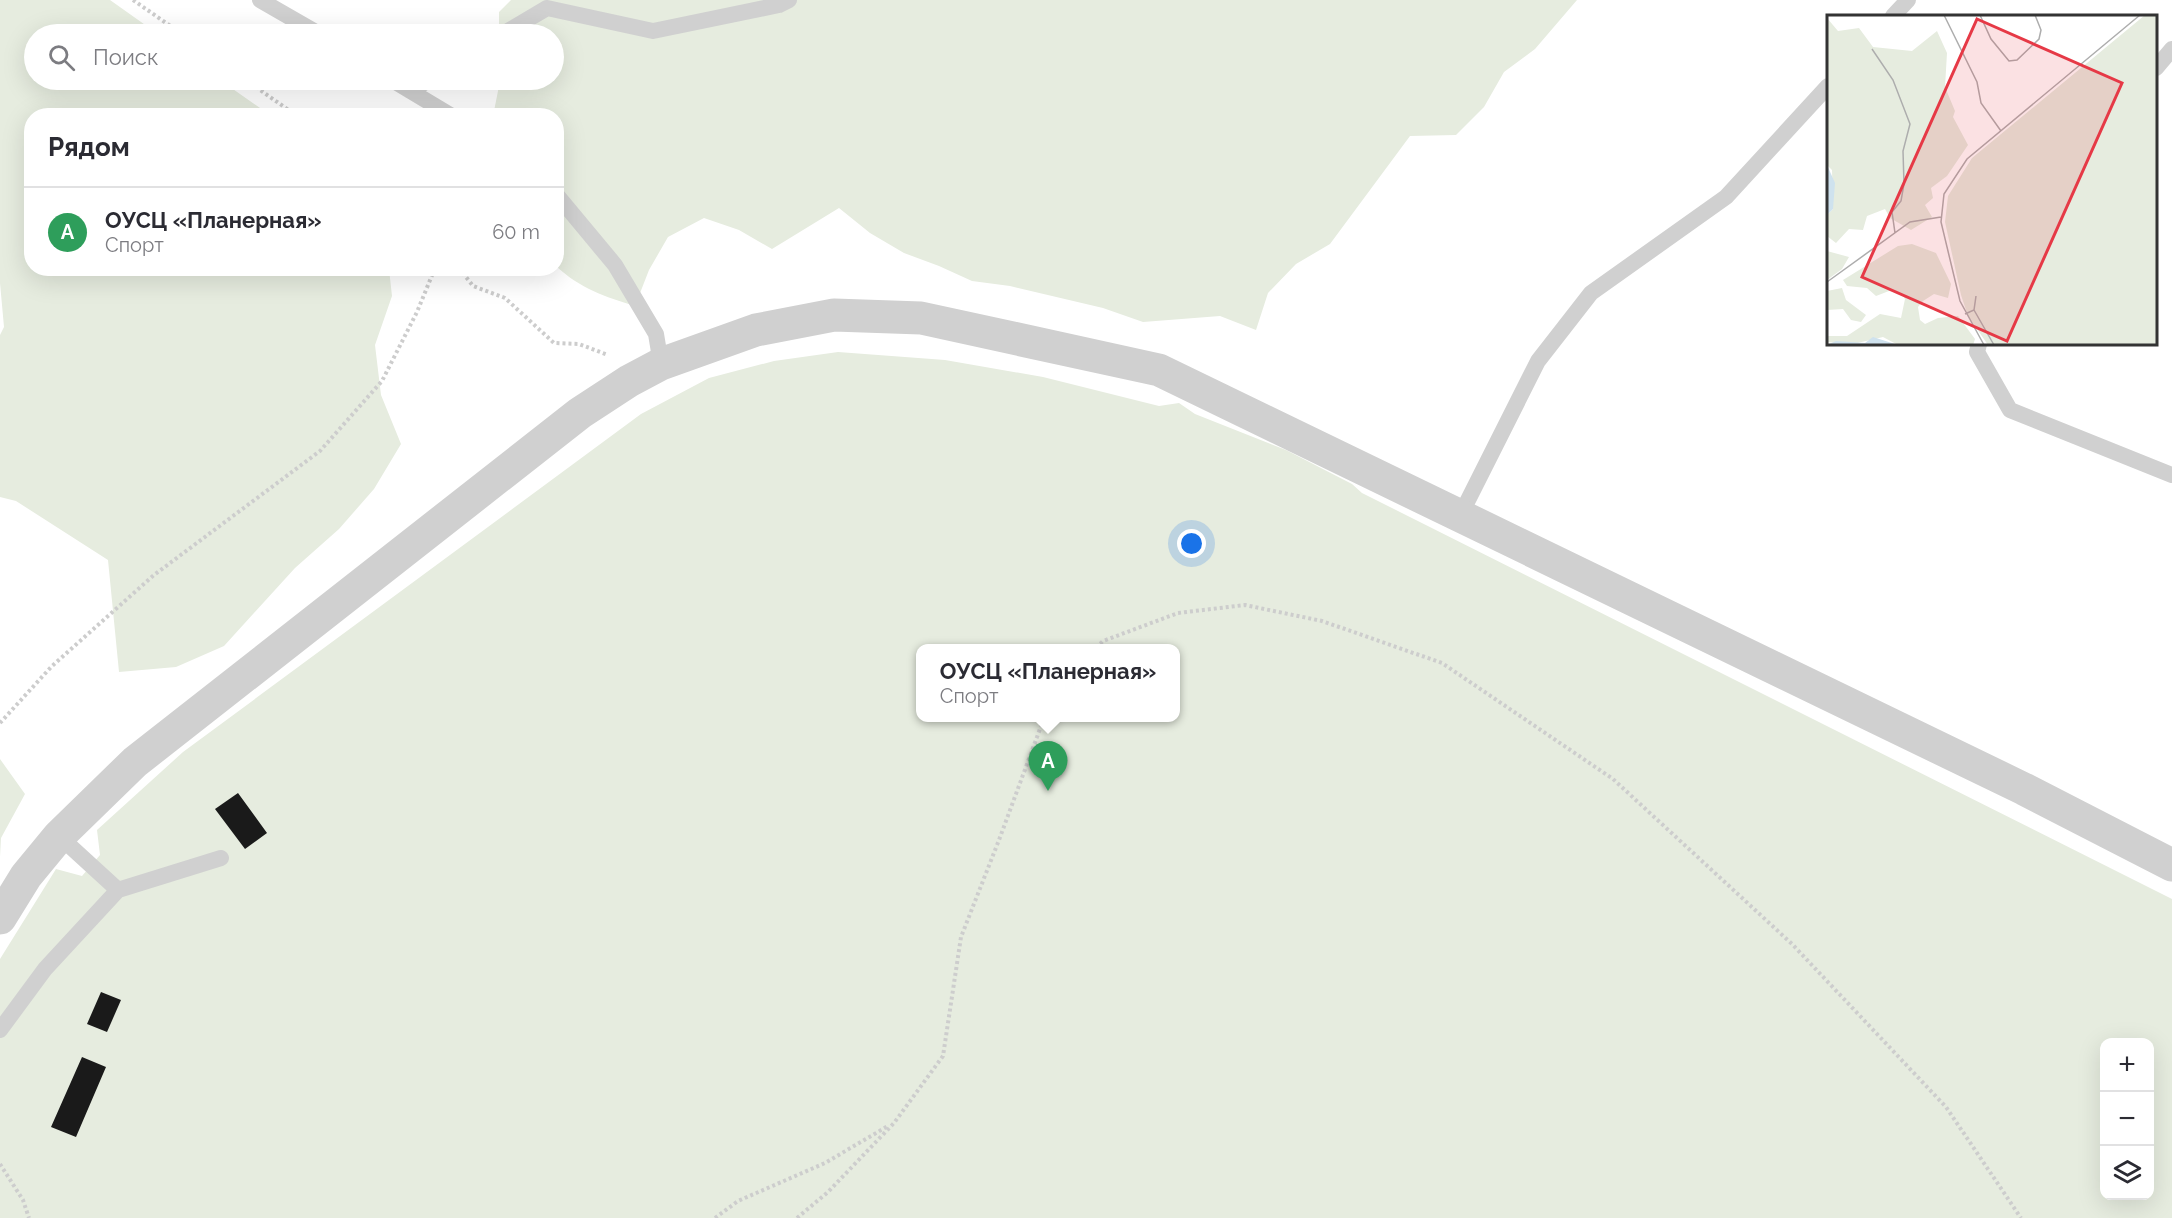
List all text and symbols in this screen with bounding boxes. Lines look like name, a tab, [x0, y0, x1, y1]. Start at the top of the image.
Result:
inset map	[1827, 15, 2157, 345]
search box	[24, 24, 564, 90]
icon: search	[45, 41, 78, 74]
text: Поиск	[93, 44, 158, 70]
text: Рядом	[48, 132, 130, 162]
text: ОУСЦ «Планерная»	[105, 207, 322, 233]
text: A	[61, 220, 74, 244]
text: 60 m	[492, 220, 540, 244]
text: Спорт	[105, 233, 164, 257]
your location	[1177, 529, 1206, 558]
popup	[916, 644, 1180, 722]
text: ОУСЦ «Планерная»	[940, 658, 1156, 684]
text: Спорт	[940, 684, 999, 708]
pin: A	[1028, 742, 1068, 791]
map controls	[2100, 1038, 2154, 1200]
button: +	[2100, 1038, 2154, 1092]
button: −	[2100, 1092, 2154, 1146]
button: layers	[2100, 1146, 2154, 1200]

